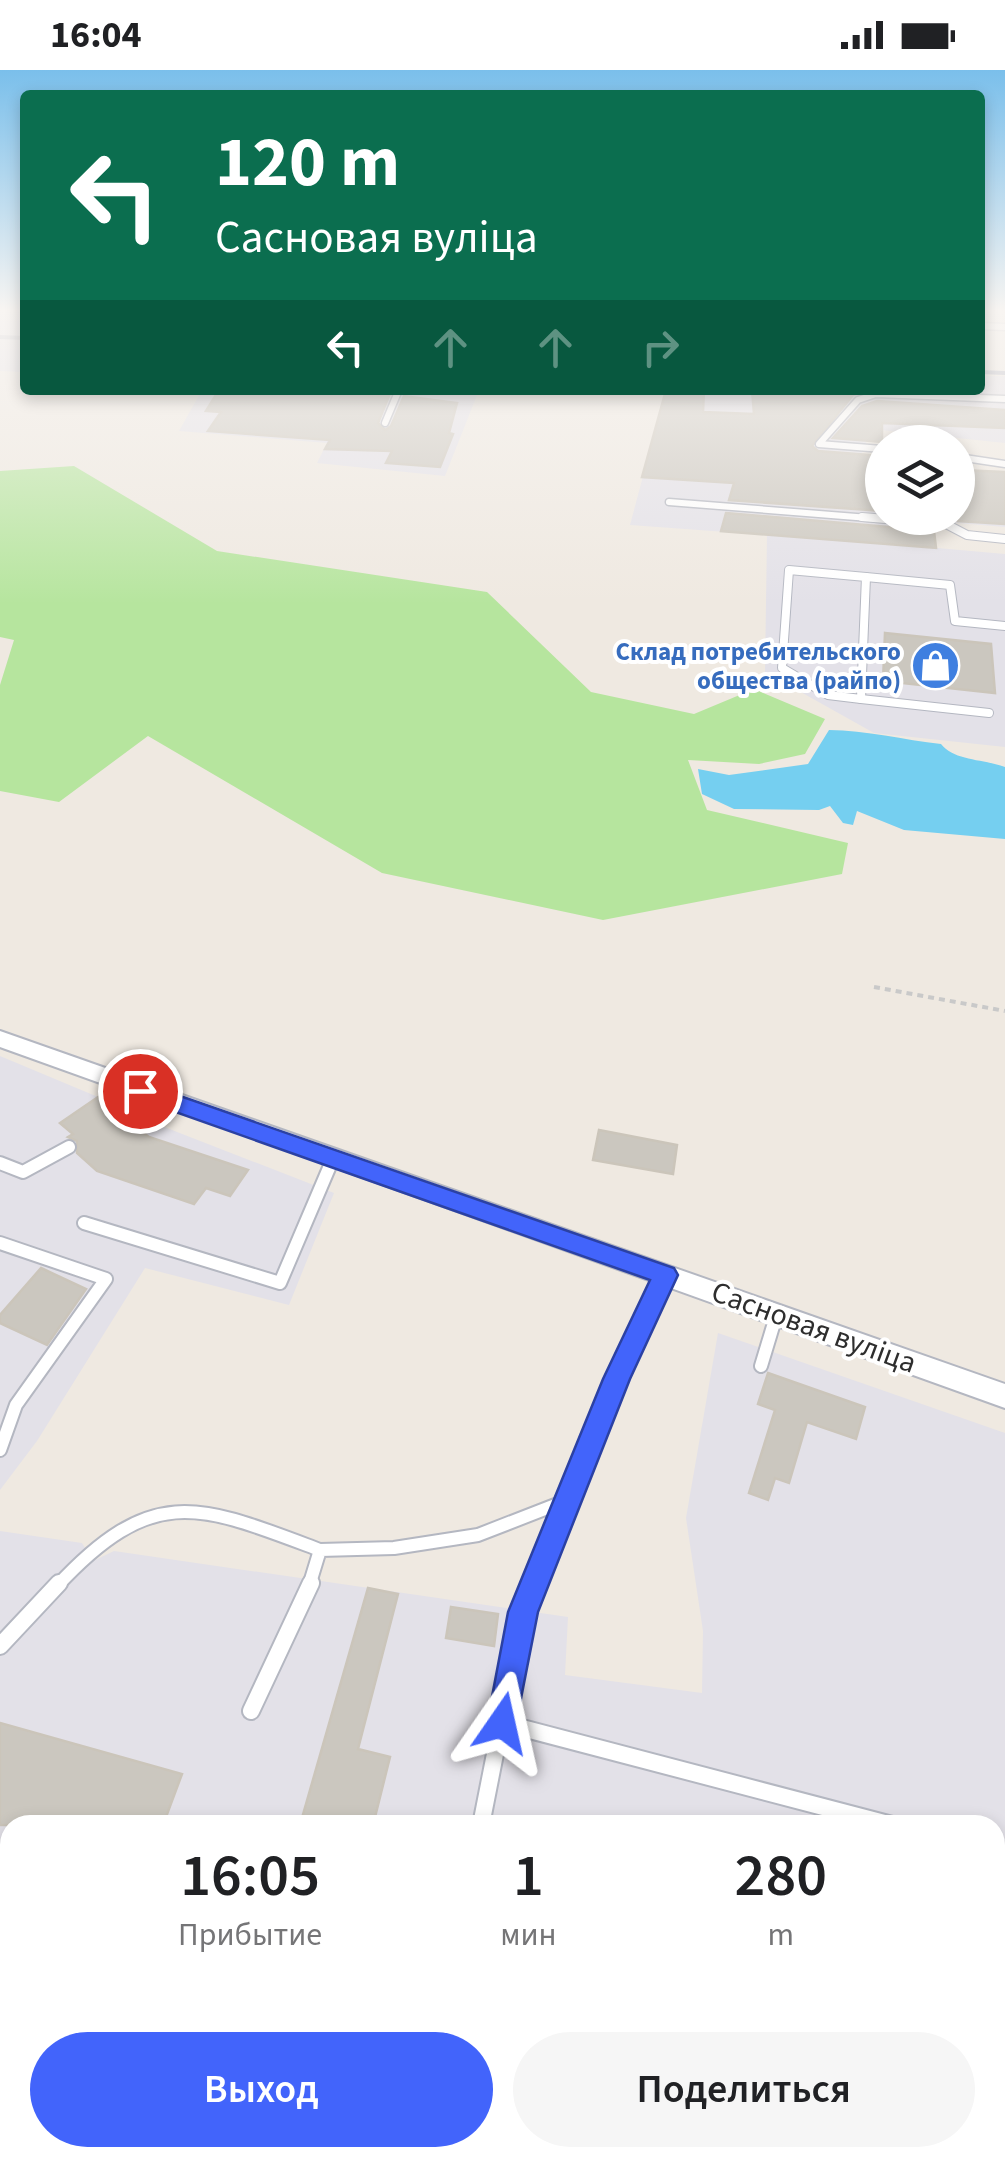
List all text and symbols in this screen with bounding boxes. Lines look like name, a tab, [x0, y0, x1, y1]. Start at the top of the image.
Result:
text: 16:04	[50, 8, 142, 62]
text: 120 m	[215, 113, 400, 213]
icon: left	[50, 130, 180, 260]
text: Сасновая вуліца	[215, 206, 538, 270]
icon: left	[318, 320, 373, 375]
icon: ahead	[423, 320, 478, 375]
icon: ahead	[528, 320, 583, 375]
icon: right	[633, 320, 688, 375]
map controls	[865, 425, 975, 535]
button: layers	[865, 425, 975, 535]
place label: Склад потребительского общества (райпо)	[615, 634, 901, 699]
shop icon: Склад потребительского общества (райпо)	[910, 639, 962, 691]
pin	[98, 1049, 183, 1134]
icon: arrive	[113, 1064, 168, 1119]
street label: Сасновая вуліца	[705, 1270, 922, 1384]
position arrow	[450, 1671, 554, 1775]
text: 16:05	[180, 1834, 320, 1919]
text: 1	[513, 1834, 544, 1919]
text: 280	[735, 1834, 827, 1919]
text: Прибытие	[178, 1912, 322, 1958]
text: мин	[500, 1912, 557, 1958]
text: m	[768, 1912, 794, 1958]
button: Выход	[30, 2032, 493, 2147]
button: Поделиться	[513, 2032, 975, 2147]

